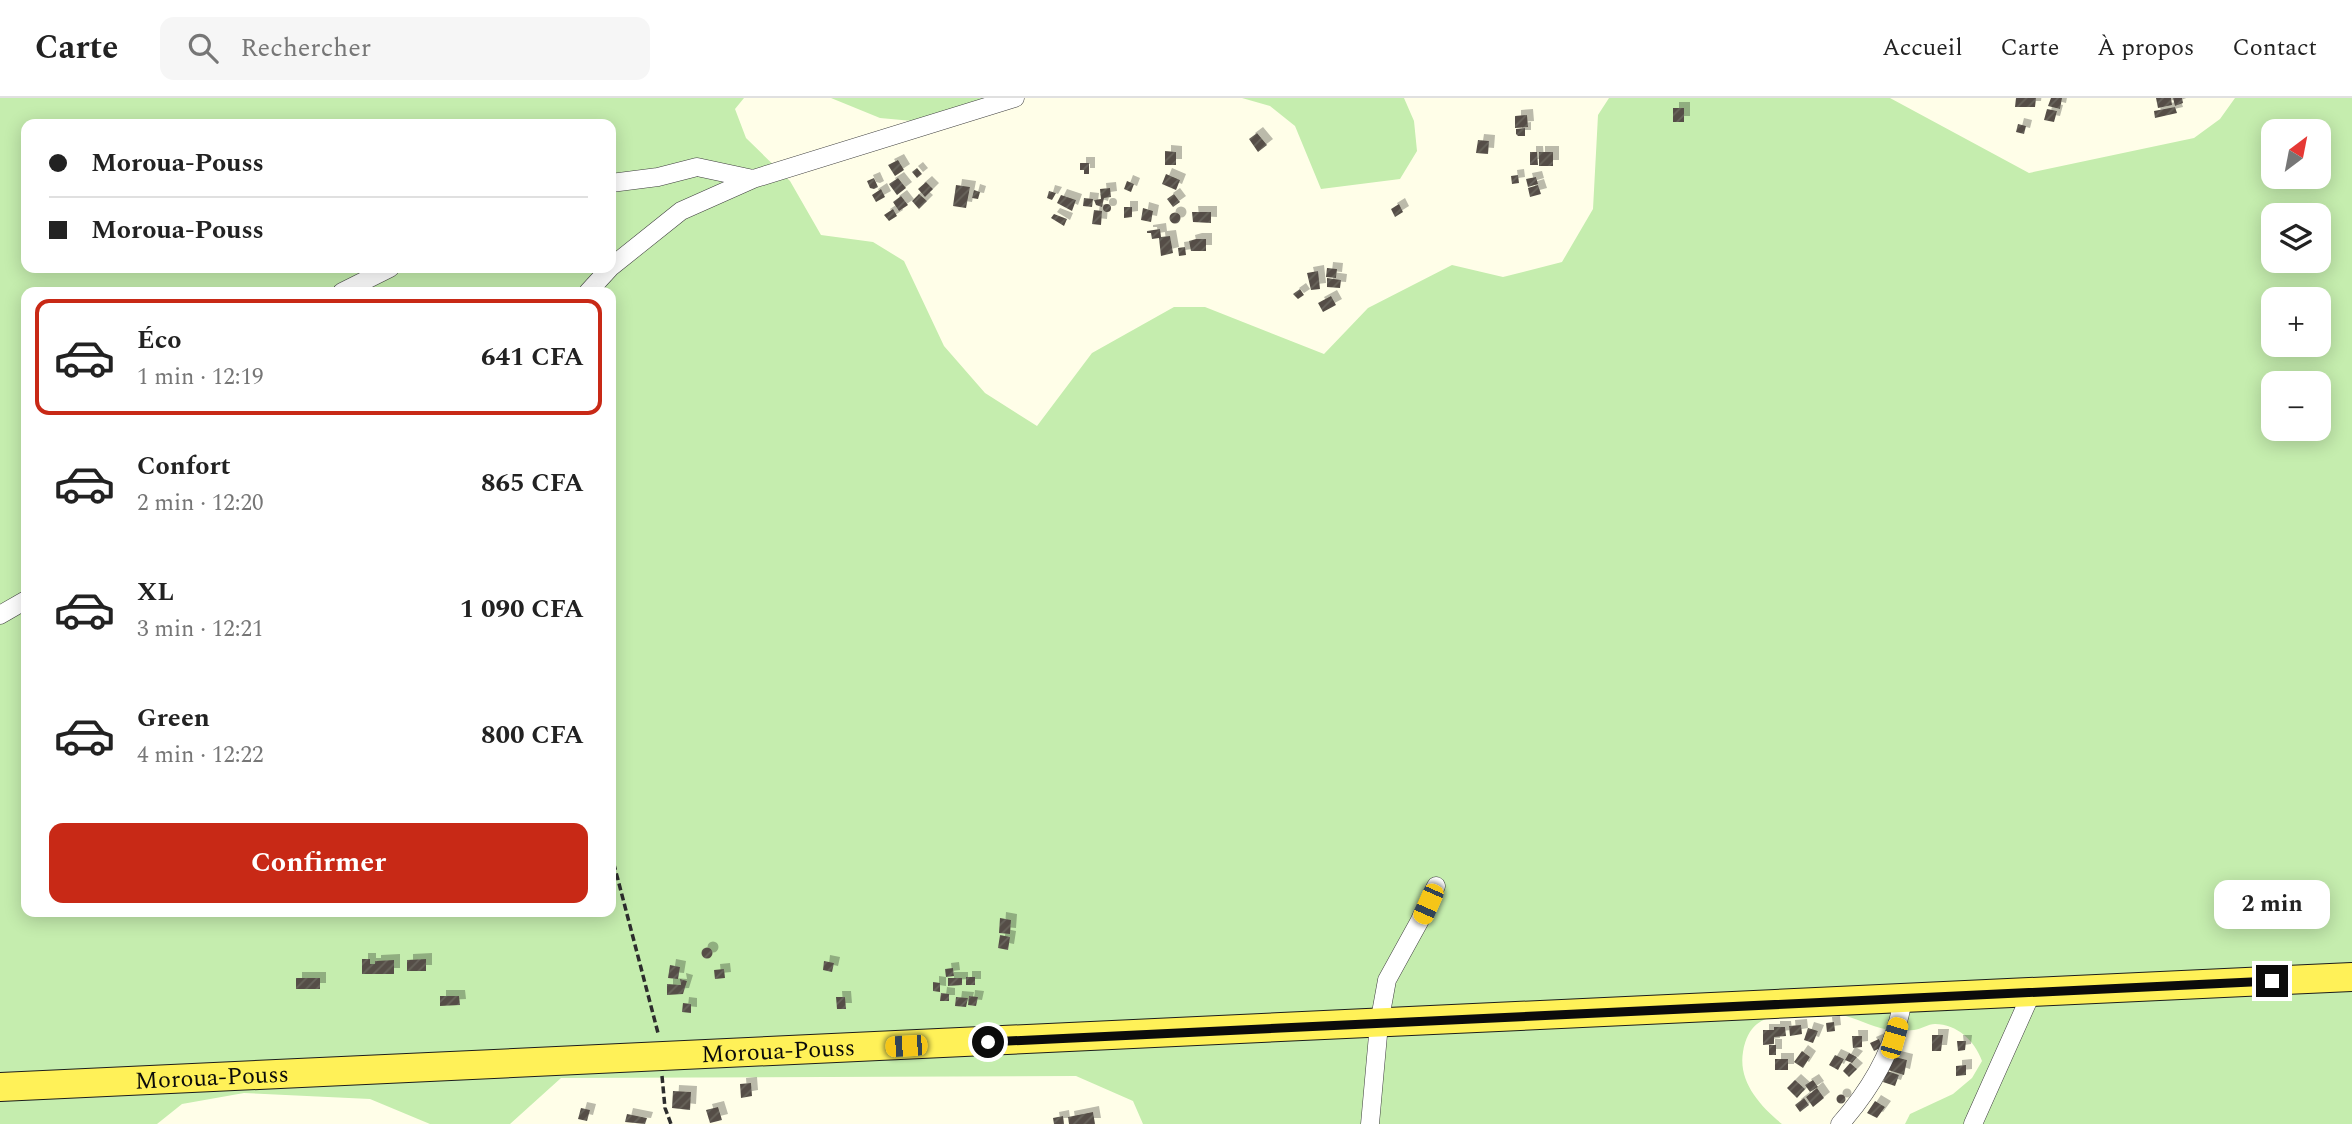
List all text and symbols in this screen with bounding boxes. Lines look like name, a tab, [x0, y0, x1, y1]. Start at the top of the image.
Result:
search box	[160, 17, 650, 80]
text: Carte	[35, 23, 118, 73]
text: Rechercher	[240, 28, 371, 68]
icon: search	[184, 29, 222, 67]
text: Accueil	[1882, 30, 1962, 66]
text: Carte	[2000, 30, 2059, 66]
text: À propos	[2097, 30, 2194, 66]
text: Contact	[2232, 30, 2317, 66]
north arrow	[2261, 119, 2331, 189]
map controls	[2261, 119, 2331, 441]
text: Moroua-Pouss	[91, 143, 264, 183]
button: layers	[2261, 203, 2331, 273]
text: Moroua-Pouss	[91, 210, 264, 250]
button: +	[2261, 287, 2331, 357]
text: Éco	[137, 320, 181, 360]
icon: car	[53, 326, 116, 389]
text: 641 CFA	[481, 337, 584, 377]
text: 1 min · 12:19	[137, 360, 264, 395]
button: −	[2261, 371, 2331, 441]
text: Confort	[137, 446, 231, 486]
icon: car	[53, 452, 116, 515]
text: 865 CFA	[481, 463, 584, 503]
text: 2 min · 12:20	[137, 486, 264, 521]
text: XL	[137, 572, 174, 612]
icon: car	[53, 578, 116, 641]
text: 1 090 CFA	[460, 589, 584, 629]
text: 3 min · 12:21	[137, 612, 264, 647]
text: Green	[137, 698, 210, 738]
icon: car	[53, 704, 116, 767]
text: 800 CFA	[481, 715, 584, 755]
text: 4 min · 12:22	[137, 738, 264, 773]
button: Confirmer	[49, 823, 588, 903]
callout: 2 min	[2214, 880, 2330, 928]
car	[1410, 881, 1447, 927]
text: 2 min	[2241, 887, 2303, 922]
route end	[2256, 965, 2288, 997]
car	[1879, 1015, 1910, 1061]
route start	[972, 1026, 1004, 1058]
street label: Moroua-Pouss	[700, 1030, 856, 1073]
car	[885, 1034, 928, 1058]
street label: Moroua-Pouss	[134, 1057, 290, 1100]

